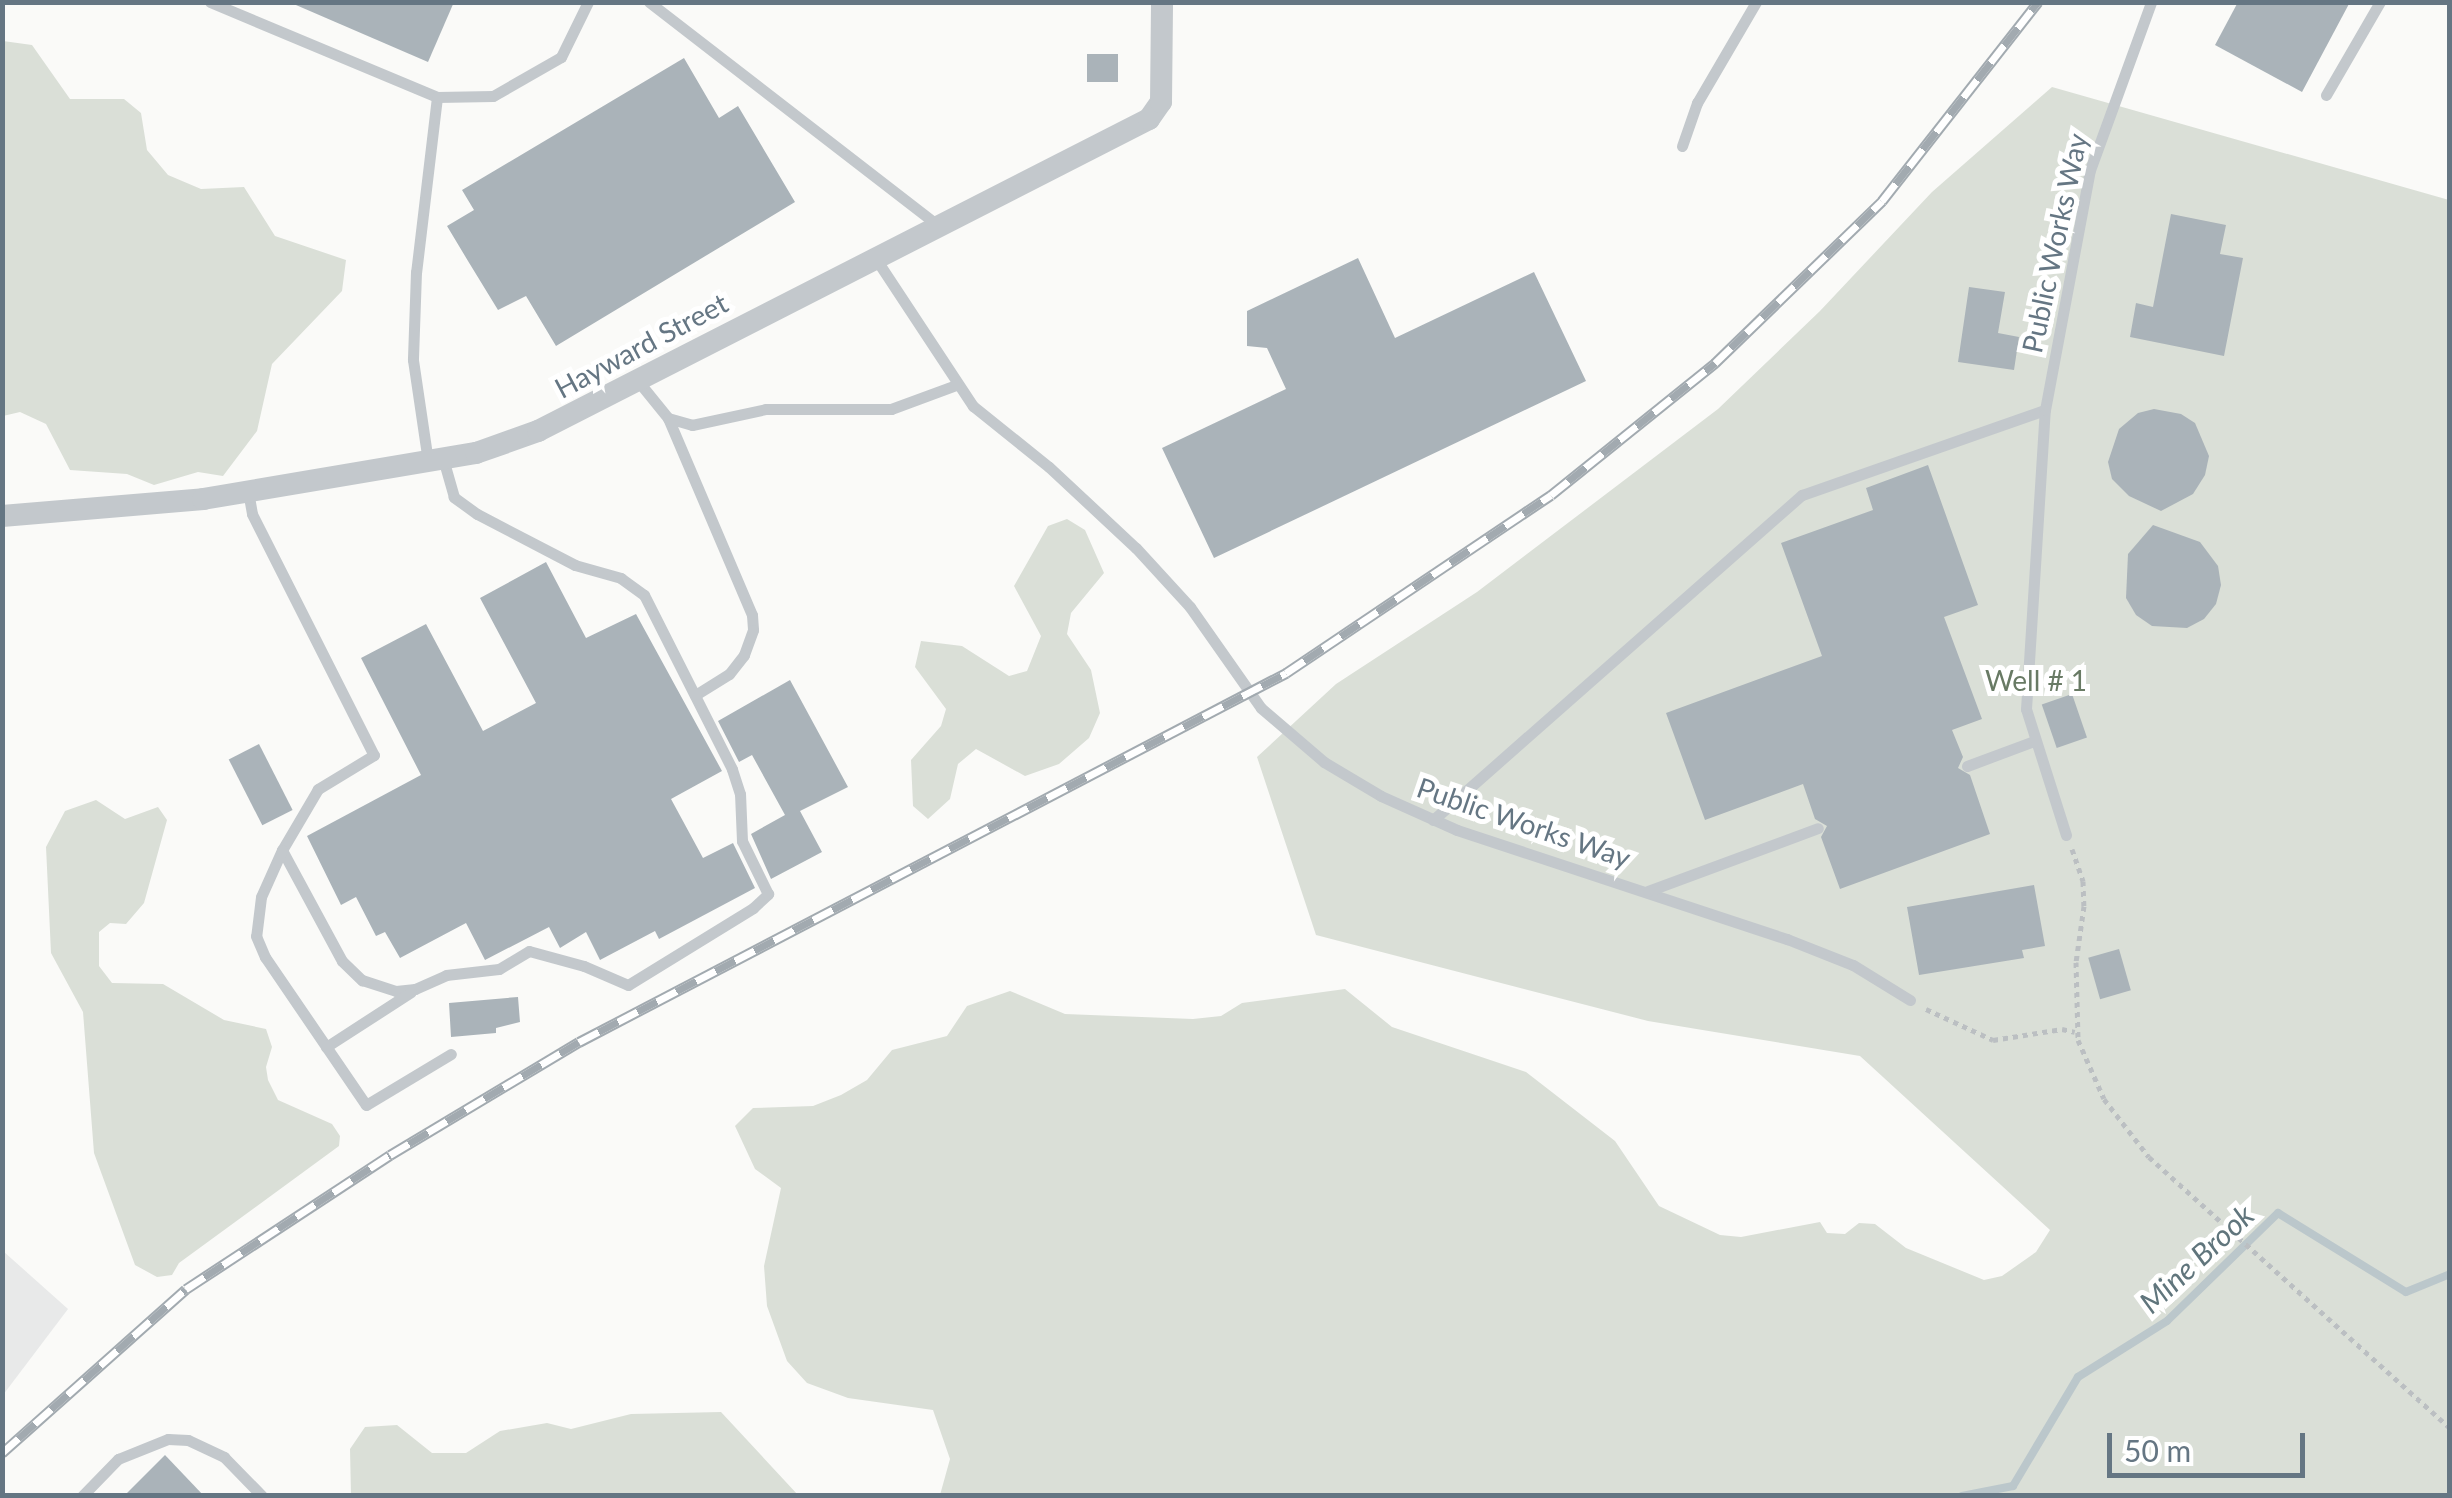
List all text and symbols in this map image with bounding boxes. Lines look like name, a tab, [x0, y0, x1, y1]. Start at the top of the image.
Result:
street label: Public Works Way	[2014, 130, 2094, 356]
street label: Hayward Street	[549, 285, 733, 405]
park label: Well # 1	[1985, 663, 2087, 697]
street label: Public Works Way	[1413, 770, 1635, 874]
water label: Mine Brook	[2132, 1196, 2260, 1320]
scale bar	[2112, 1413, 2310, 1475]
text: 50 m	[2124, 1432, 2191, 1468]

